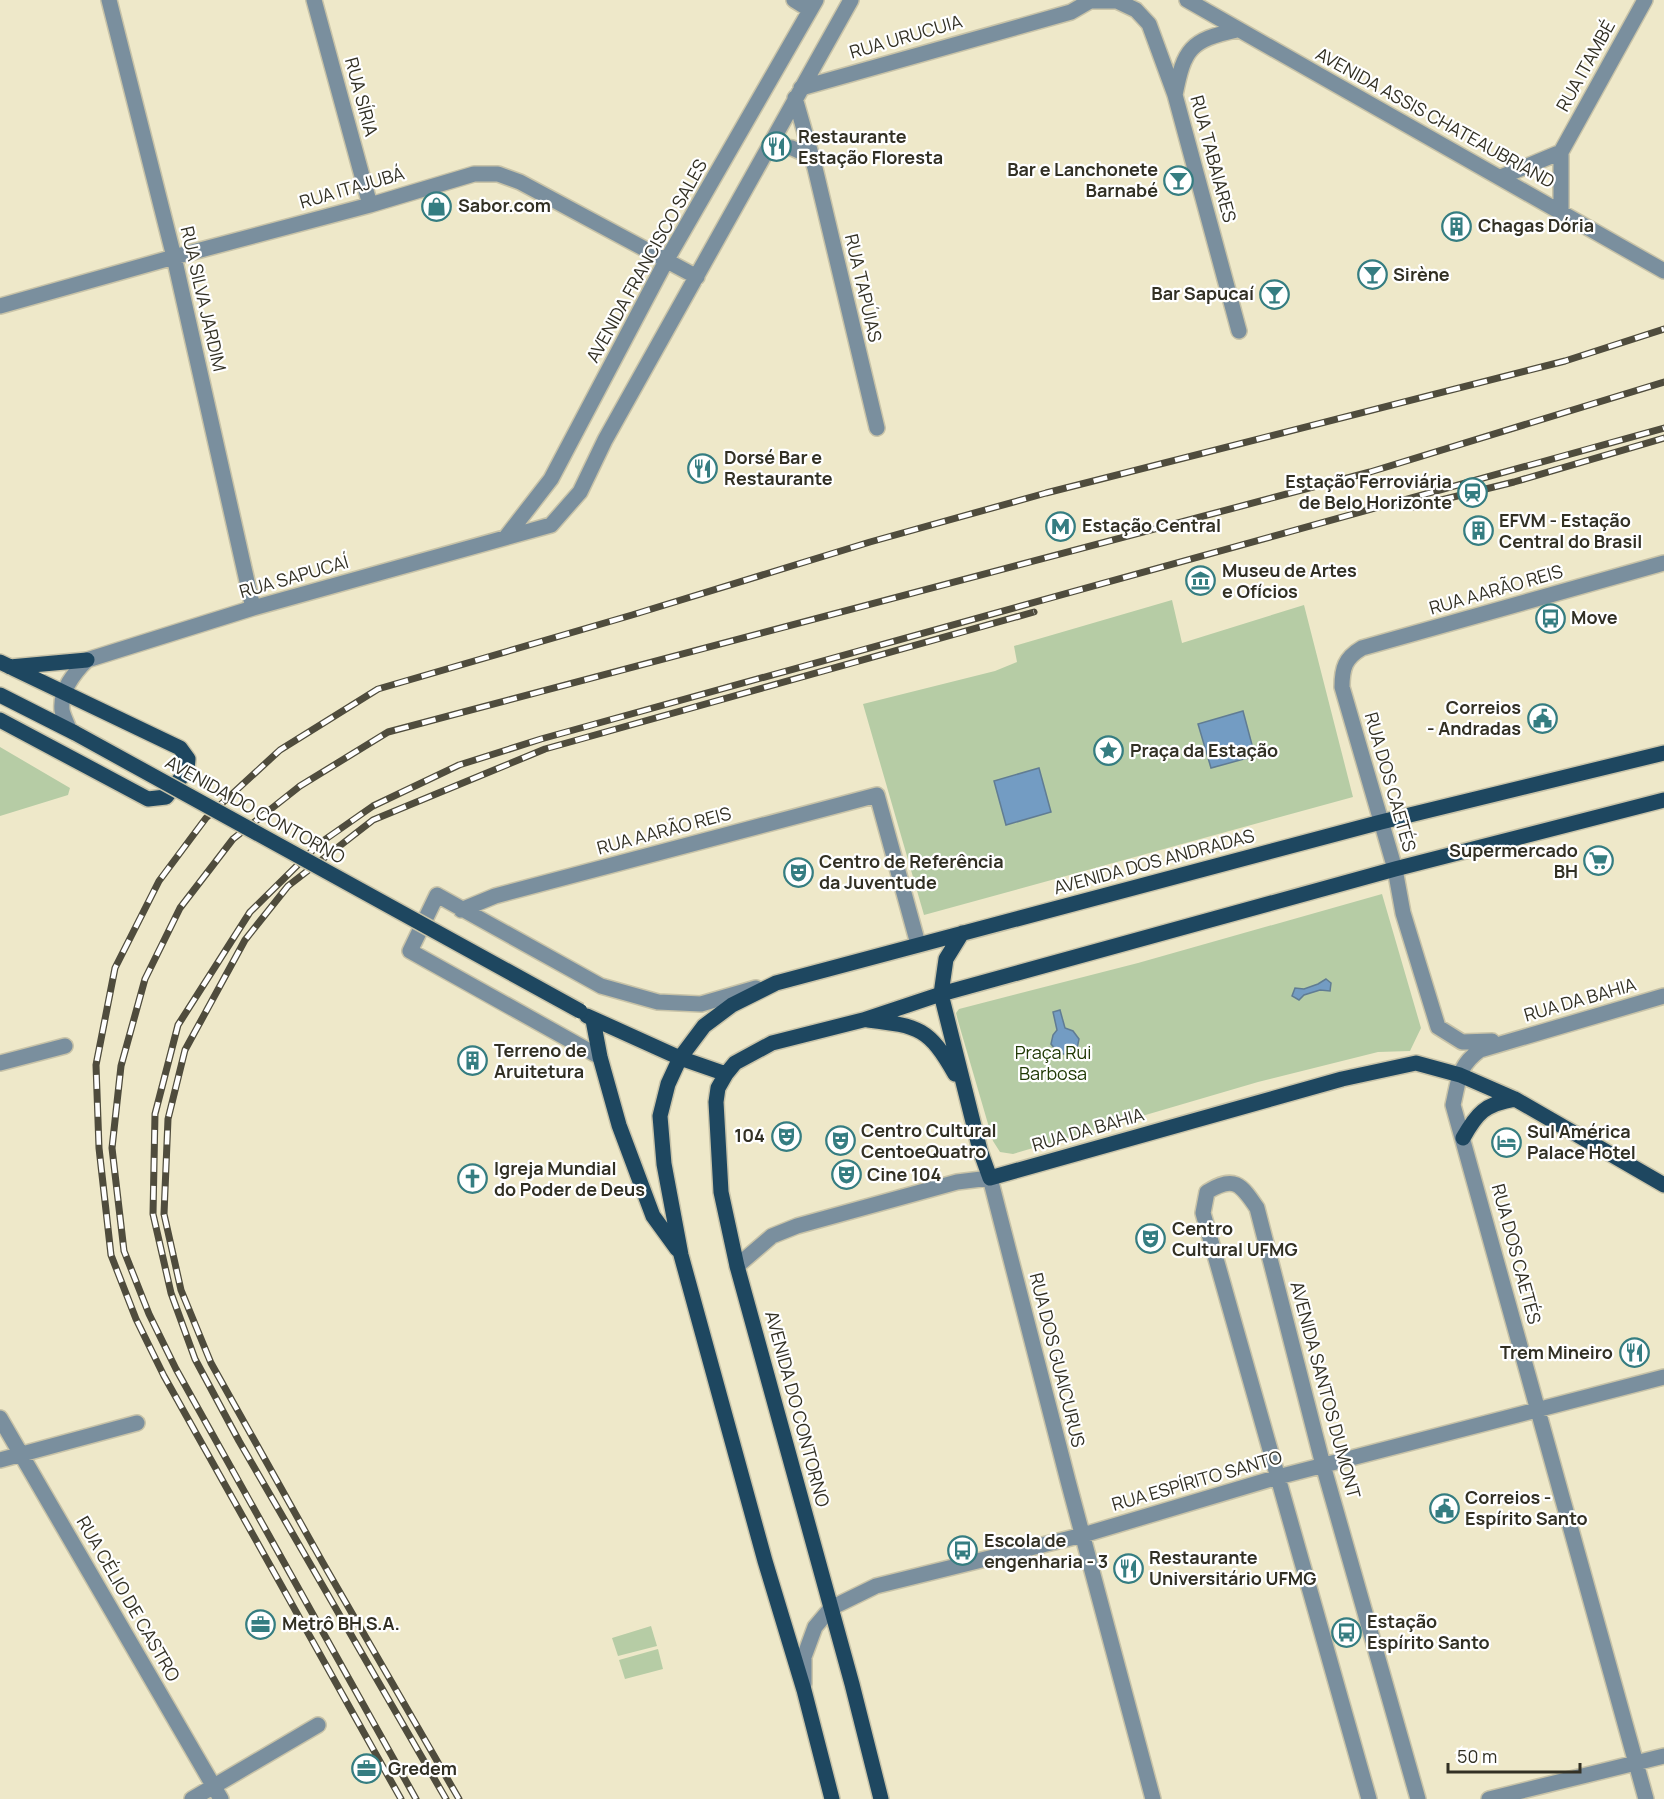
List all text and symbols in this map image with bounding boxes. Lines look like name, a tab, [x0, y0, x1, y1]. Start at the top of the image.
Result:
street label: RUA URUCUIA	[847, 8, 965, 64]
street label: RUA ITAMBÉ	[1550, 16, 1620, 115]
street label: AVENIDA ASSIS CHATEAUBRIAND	[1312, 41, 1559, 193]
street label: RUA SÍRIA	[340, 55, 384, 139]
street label: RUA TABAIARES	[1185, 93, 1242, 225]
place label: Restaurante Estação Floresta	[798, 124, 943, 169]
restaurant icon: Restaurante Estação Floresta	[761, 131, 793, 163]
street label: AVENIDA FRANCISCO SALES	[580, 155, 712, 366]
place label: Bar e Lanchonete Barnabé	[1007, 157, 1158, 202]
street label: RUA ITAJUBÁ	[297, 160, 407, 213]
bar icon: Bar e Lanchonete Barnabé	[1163, 164, 1195, 196]
shop icon: Sabor.com	[421, 190, 453, 222]
place label: Sabor.com	[458, 193, 551, 217]
building icon: Chagas Dória	[1441, 210, 1473, 242]
place label: Chagas Dória	[1478, 213, 1594, 237]
street label: RUA SILVA JARDIM	[176, 224, 232, 374]
street label: RUA TAPÚIAS	[840, 231, 888, 344]
bar icon: Sirène	[1356, 259, 1388, 291]
place label: Sirène	[1393, 262, 1450, 286]
bar icon: Bar Sapucaí	[1259, 278, 1291, 310]
place label: Bar Sapucaí	[1151, 281, 1254, 305]
place label: Dorsé Bar e Restaurante	[724, 445, 833, 490]
restaurant icon: Dorsé Bar e Restaurante	[687, 452, 719, 484]
place label: Estação Ferroviária de Belo Horizonte	[1285, 469, 1452, 514]
station icon: Estação Ferroviária de Belo Horizonte	[1457, 476, 1489, 508]
place label: EFVM - Estação Central do Brasil	[1499, 508, 1642, 553]
metro station icon: Estação Central	[1045, 510, 1077, 542]
place label: Estação Central	[1082, 513, 1221, 537]
building icon: EFVM - Estação Central do Brasil	[1462, 515, 1494, 547]
street label: RUA SAPUCAÍ	[236, 549, 351, 603]
place label: Museu de Artes e Ofícios	[1222, 558, 1357, 603]
street label: RUA AARÃO REIS	[1426, 559, 1565, 620]
museum icon: Museu de Artes e Ofícios	[1185, 565, 1217, 597]
bus stop icon: Move	[1534, 602, 1566, 634]
place label: Move	[1571, 605, 1618, 629]
place label: Correios - Andradas	[1427, 695, 1521, 740]
public building icon: Correios - Andradas	[1526, 702, 1558, 734]
street label: RUA DOS CAETÉS	[1360, 709, 1422, 854]
place icon: Praça da Estação	[1093, 735, 1125, 767]
place label: Praça da Estação	[1130, 738, 1278, 762]
street label: AVENIDA DO CONTORNO	[161, 750, 350, 869]
street label: RUA AARÃO REIS	[594, 801, 733, 859]
street label: AVENIDA DOS ANDRADAS	[1051, 823, 1257, 899]
place label: Supermercado BH	[1449, 838, 1578, 883]
supermarket icon: Supermercado BH	[1583, 845, 1615, 877]
place label: Centro de Referência da Juventude	[819, 849, 1004, 894]
theatre icon: Centro de Referência da Juventude	[782, 856, 814, 888]
street label: RUA DA BAHIA	[1521, 971, 1639, 1026]
place label: Terreno de Aruitetura	[494, 1038, 587, 1083]
park label: Praça Rui Barbosa	[1015, 1040, 1091, 1085]
building icon: Terreno de Aruitetura	[457, 1045, 489, 1077]
street label: RUA DA BAHIA	[1029, 1101, 1147, 1156]
place label: Centro Cultural CentoeQuatro	[861, 1118, 997, 1163]
place label: Sul América Palace Hotel	[1527, 1119, 1636, 1164]
theatre icon: 104	[770, 1120, 802, 1152]
place label: 104	[734, 1123, 765, 1147]
theatre icon: Centro Cultural CentoeQuatro	[824, 1125, 856, 1157]
hotel icon: Sul América Palace Hotel	[1490, 1126, 1522, 1158]
place label: Igreja Mundial do Poder de Deus	[494, 1156, 645, 1201]
theatre icon: Cine 104	[830, 1159, 862, 1191]
place label: Cine 104	[867, 1162, 942, 1186]
church icon: Igreja Mundial do Poder de Deus	[457, 1163, 489, 1195]
street label: RUA DOS CAETÉS	[1487, 1181, 1547, 1326]
place label: Centro Cultural UFMG	[1172, 1216, 1298, 1261]
theatre icon: Centro Cultural UFMG	[1135, 1223, 1167, 1255]
street label: RUA DOS GUAICURUS	[1025, 1270, 1091, 1449]
street label: AVENIDA SANTOS DUMONT	[1285, 1279, 1367, 1501]
street label: AVENIDA DO CONTORNO	[760, 1308, 836, 1509]
restaurant icon: Trem Mineiro	[1618, 1337, 1650, 1369]
place label: Trem Mineiro	[1500, 1340, 1613, 1364]
street label: RUA ESPÍRITO SANTO	[1109, 1444, 1285, 1516]
place label: Correios - Espírito Santo	[1465, 1485, 1588, 1530]
public building icon: Correios - Espírito Santo	[1428, 1492, 1460, 1524]
street label: RUA CÉLIO DE CASTRO	[72, 1511, 186, 1686]
place label: Escola de engenharia - 3	[984, 1528, 1108, 1573]
bus stop icon: Escola de engenharia - 3	[947, 1535, 979, 1567]
place label: Restaurante Universitário UFMG	[1149, 1545, 1316, 1590]
restaurant icon: Restaurante Universitário UFMG	[1112, 1552, 1144, 1584]
office icon: Metrô BH S.A.	[245, 1608, 277, 1640]
place label: Estação Espírito Santo	[1367, 1609, 1490, 1654]
place label: Metrô BH S.A.	[282, 1611, 400, 1635]
bus stop icon: Estação Espírito Santo	[1330, 1616, 1362, 1648]
scale bar	[1448, 1736, 1580, 1774]
text: 50 m	[1457, 1744, 1497, 1768]
office icon: Gredem	[351, 1753, 383, 1785]
place label: Gredem	[388, 1756, 457, 1780]

